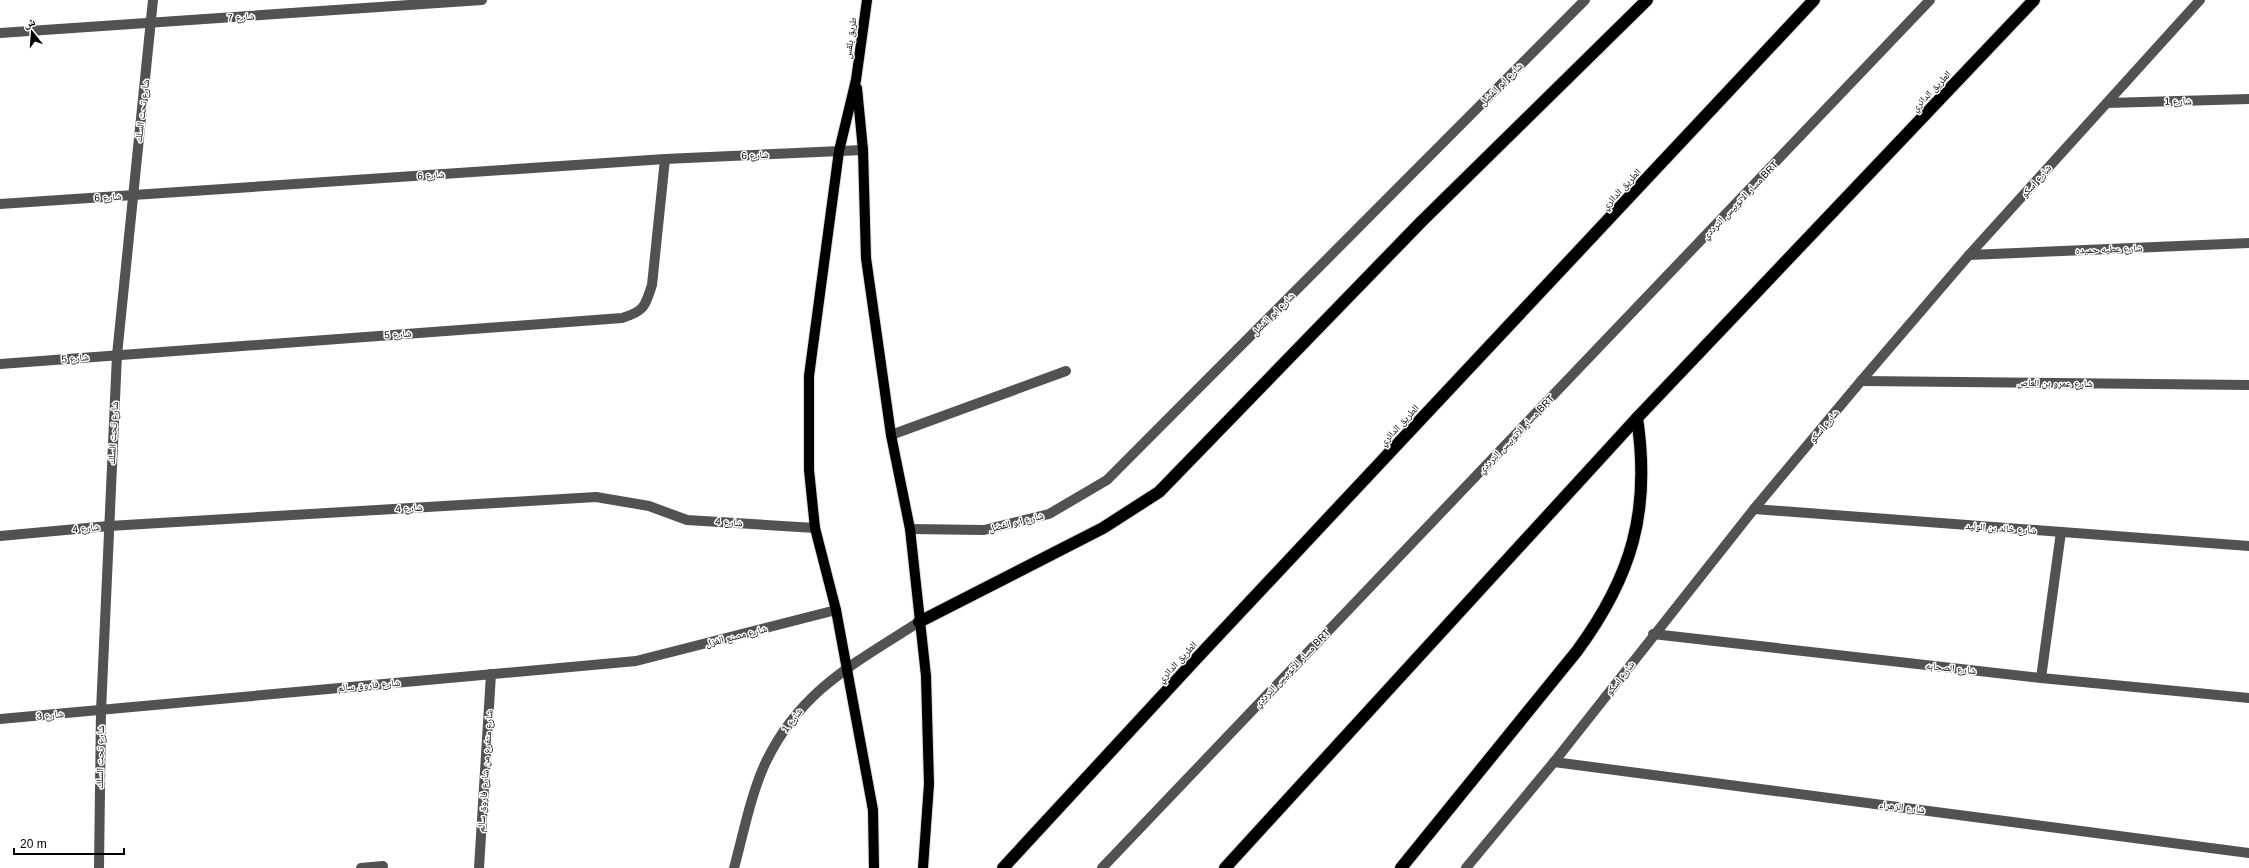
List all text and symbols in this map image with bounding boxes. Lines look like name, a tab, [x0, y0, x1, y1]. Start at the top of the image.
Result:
street label: شارع 7	[227, 11, 256, 24]
north arrow	[12, 12, 52, 52]
text: ش	[22, 15, 37, 32]
street label: طريق بلقس	[842, 16, 859, 60]
street label: شارع ابو الفضل	[1477, 60, 1526, 109]
street label: الطريق الدائري	[1909, 68, 1955, 115]
street label: شارع تحت السلك	[133, 78, 152, 143]
street label: شارع 1	[2164, 95, 2192, 108]
street label: شارع 6	[741, 149, 769, 162]
street label: مسار الاتوبيس الترددي BRT	[1700, 159, 1782, 243]
street label: شارع اسكو	[2019, 162, 2054, 200]
street label: الطريق الدائري	[1599, 166, 1645, 214]
street label: شارع 6	[417, 169, 446, 182]
street label: شارع 6	[94, 191, 123, 204]
street label: شارع عطيه حميده	[2075, 242, 2143, 257]
street label: شارع ابو الفضل	[1249, 290, 1298, 339]
street label: شارع 5	[384, 328, 413, 341]
street label: شارع 5	[61, 351, 90, 366]
street label: شارع عمرو بن العاص	[2017, 377, 2093, 390]
street label: مسار الاتوبيس الترددي BRT	[1476, 393, 1558, 477]
street label: شارع تحت السلك	[106, 400, 121, 465]
street label: الطريق الدائري	[1377, 402, 1423, 450]
street label: شارع اسكو	[1807, 407, 1842, 446]
street label: شارع 4	[395, 502, 423, 515]
street label: شارع ابو الفضل	[987, 510, 1045, 535]
street label: شارع 4	[715, 516, 743, 529]
street label: شارع خالد بن الوليد	[1965, 520, 2037, 537]
street label: شارع 4	[72, 521, 101, 536]
street label: شارع مصنع الغزل	[704, 623, 769, 650]
street label: مسار الاتوبيس الترددي BRT	[1252, 627, 1334, 711]
street label: الطريق الدائري	[1155, 639, 1201, 687]
street label: شارع اسكو	[1603, 659, 1638, 698]
street label: شارع الصحابه	[1925, 660, 1977, 677]
street label: شارع فاروق سالم	[337, 677, 401, 695]
street label: شارع 1	[779, 705, 806, 735]
street label: شارع 3	[36, 708, 65, 723]
street label: شارع متفرع من شارع فاروق سالم	[475, 709, 497, 833]
street label: شارع تحت السلك	[94, 725, 107, 789]
street label: شارع الزهراء	[1878, 799, 1926, 816]
scale bar	[14, 830, 124, 856]
text: 20 m	[20, 837, 47, 851]

